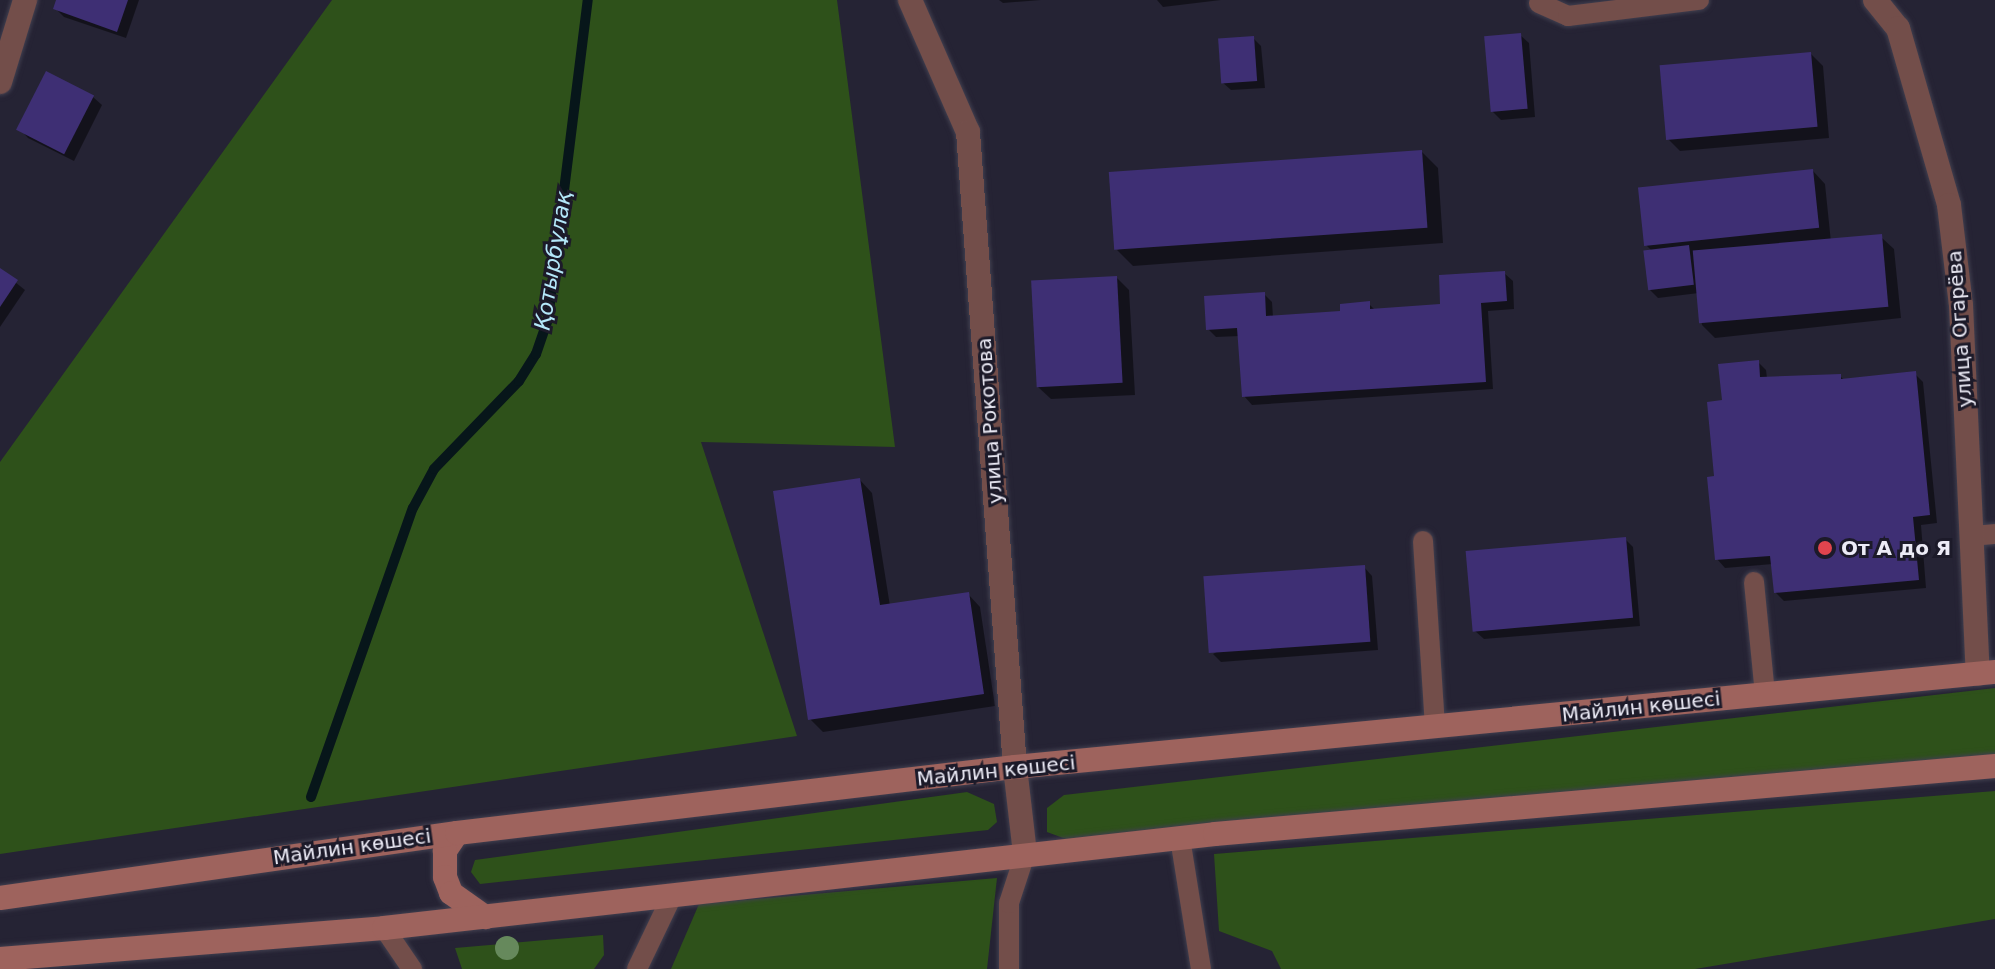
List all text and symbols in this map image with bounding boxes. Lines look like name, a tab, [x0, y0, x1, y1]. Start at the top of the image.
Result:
water label: Қотырбұлақ	[529, 189, 577, 333]
street label: улица Огарёва	[1943, 250, 1977, 408]
street label: улица Рокотова	[972, 337, 1008, 505]
place label: От А до Я	[1841, 536, 1951, 560]
marker: От А до Я	[1816, 539, 1834, 557]
street label: Майлин көшесі	[1561, 687, 1721, 727]
street label: Майлин көшесі	[916, 751, 1076, 791]
street label: Майлин көшесі	[272, 824, 432, 870]

